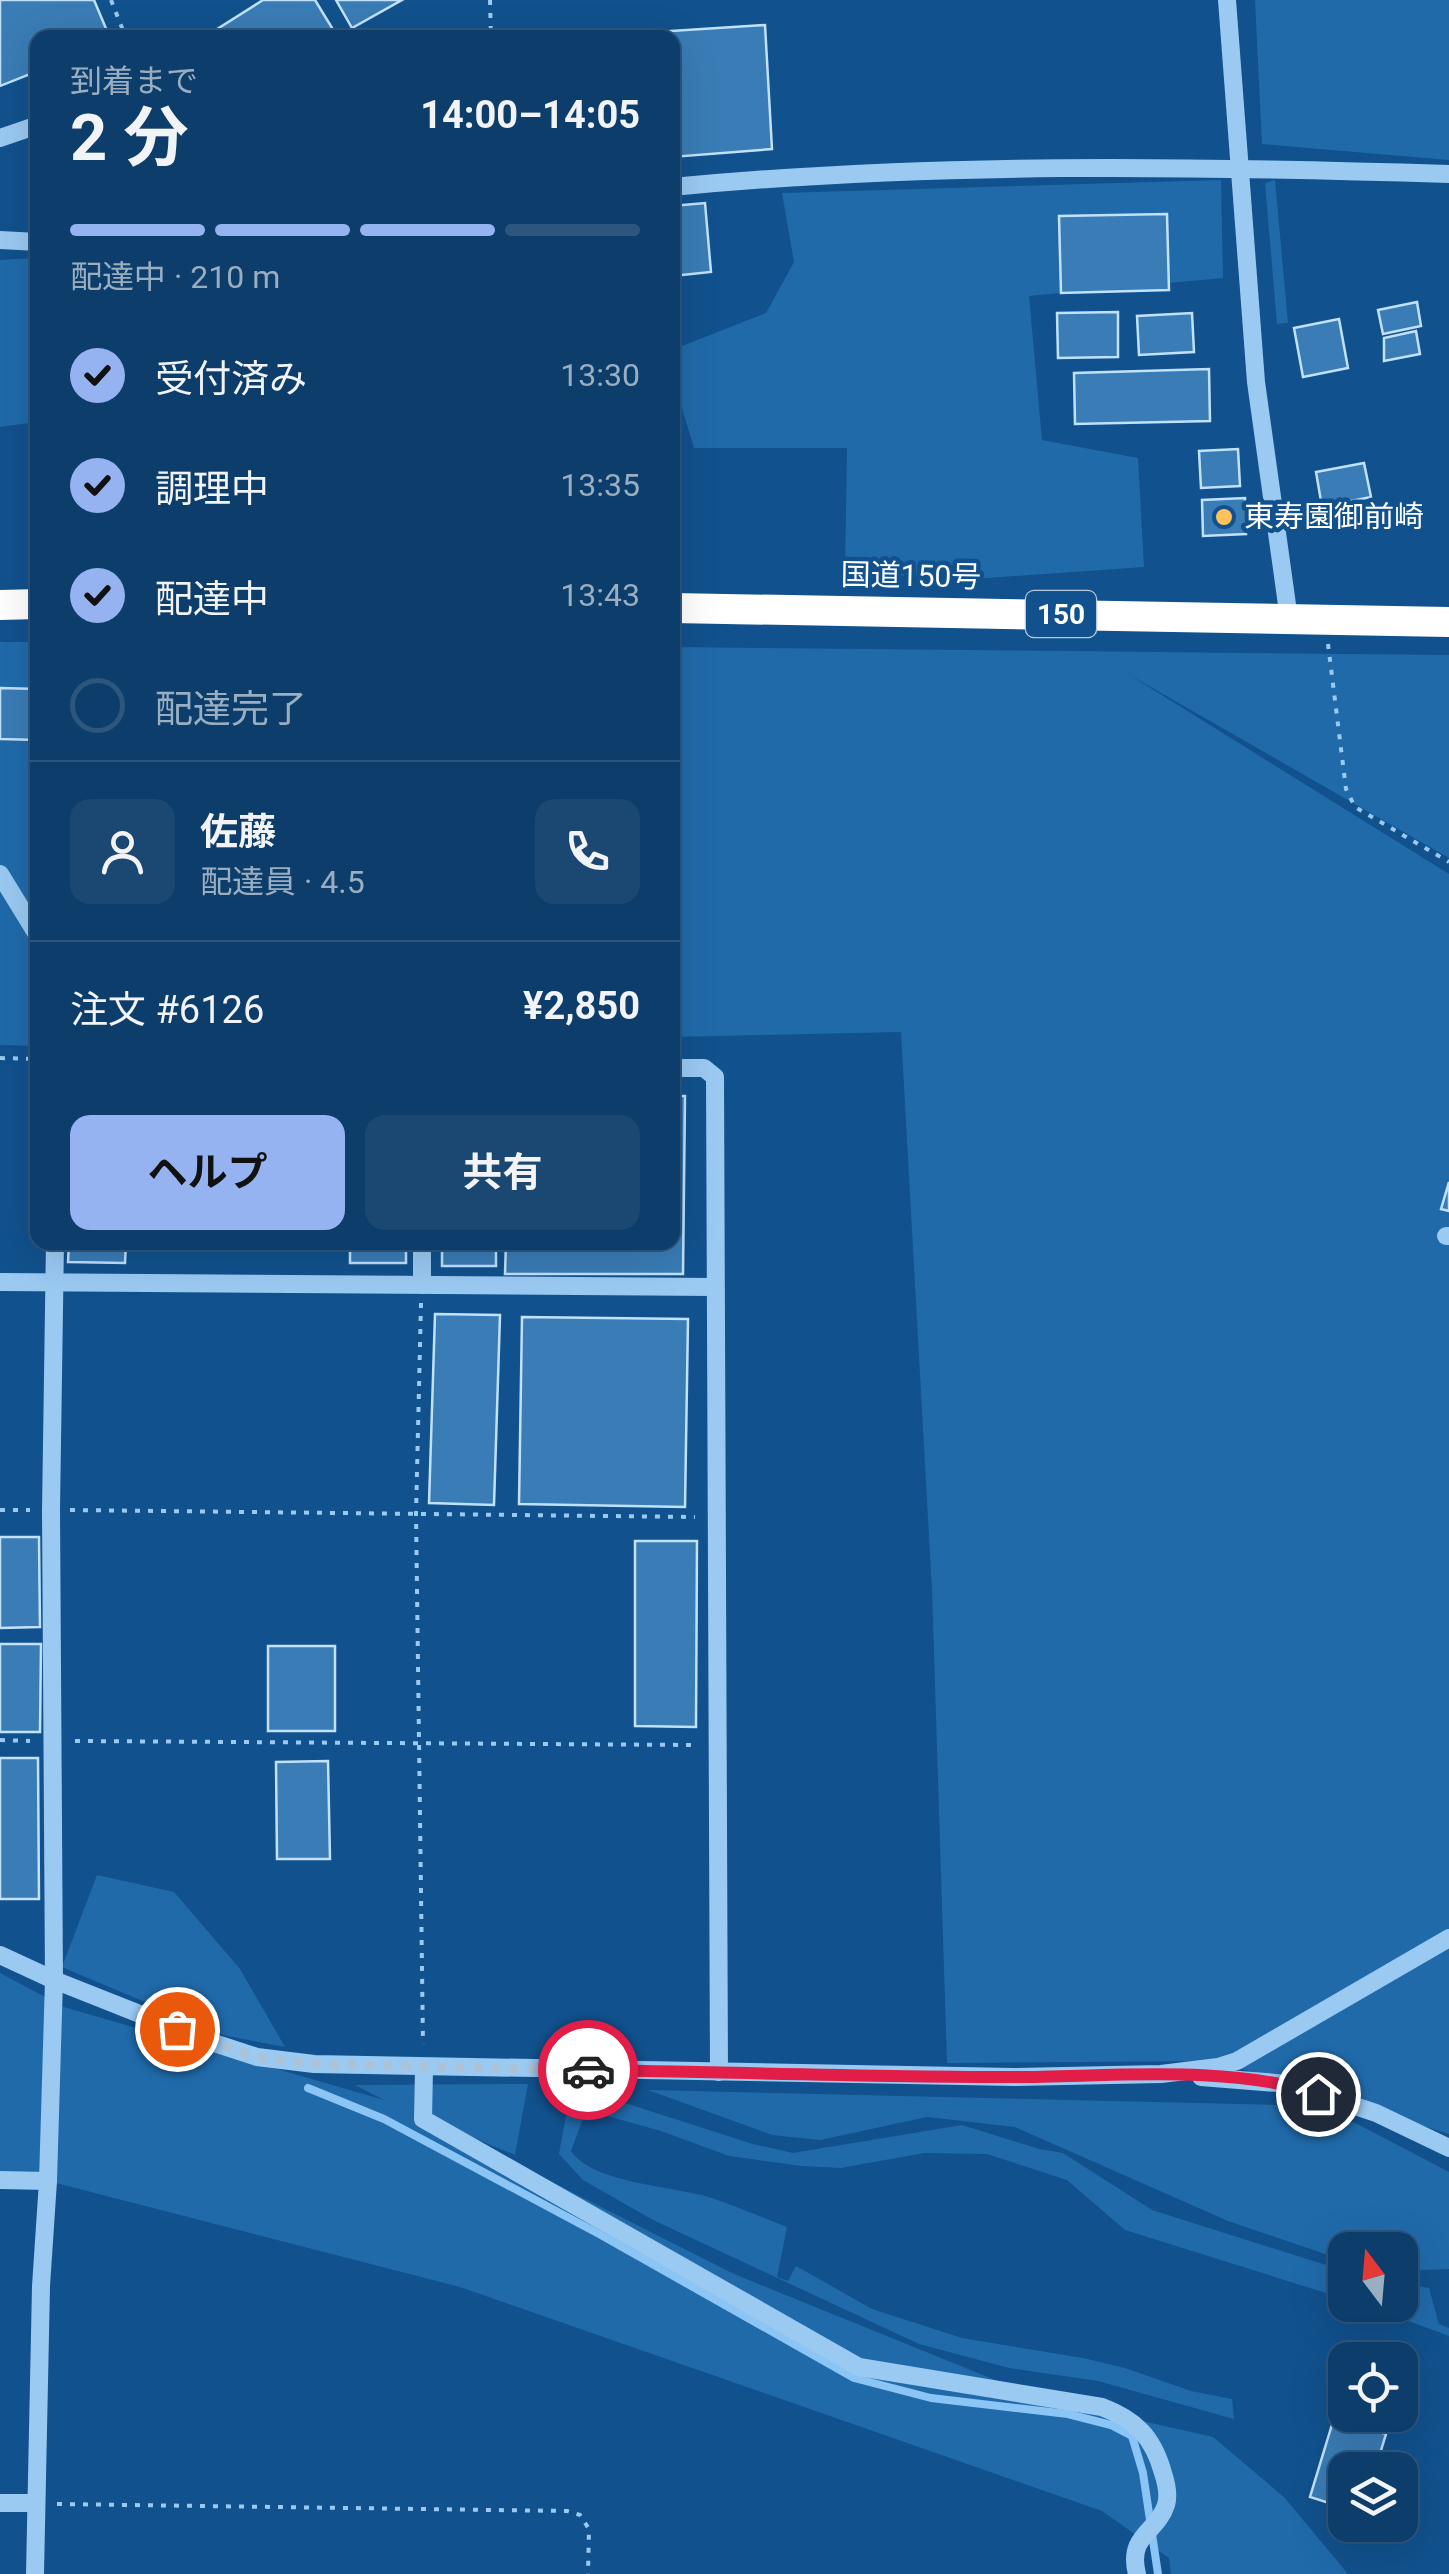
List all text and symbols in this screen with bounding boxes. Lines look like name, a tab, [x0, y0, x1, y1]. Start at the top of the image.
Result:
text: 到着まで	[70, 62, 198, 100]
text: 14:00–14:05	[420, 93, 640, 137]
text: 2 分	[70, 100, 188, 176]
text: 配達中 · 210 m	[70, 258, 280, 296]
icon: check	[70, 348, 125, 403]
text: 13:30	[560, 356, 640, 394]
text: 受付済み	[155, 357, 307, 401]
icon: check	[70, 458, 125, 513]
text: 13:35	[560, 466, 640, 504]
text: 調理中	[155, 467, 269, 511]
place label: 東寿園御前崎	[1244, 499, 1424, 534]
marker: 東寿園御前崎	[1213, 506, 1235, 528]
street label: 国道150号	[840, 557, 982, 594]
icon: check	[70, 568, 125, 623]
text: 13:43	[560, 576, 640, 614]
text: 配達中	[155, 577, 269, 621]
road number: 150	[1026, 591, 1096, 637]
text: 配達完了	[155, 687, 307, 731]
button: person	[70, 799, 175, 904]
button: phone	[535, 799, 640, 904]
text: 佐藤	[200, 810, 276, 854]
text: 配達員 · 4.5	[200, 863, 365, 901]
text: ¥2,850	[523, 984, 640, 1028]
text: 注文 #6126	[70, 988, 264, 1032]
button: ヘルプ	[70, 1115, 345, 1230]
button: 共有	[365, 1115, 640, 1230]
pin	[135, 1987, 220, 2072]
icon: bag	[150, 2002, 205, 2057]
courier	[538, 2020, 638, 2120]
icon: car	[561, 2043, 616, 2098]
pin	[1276, 2052, 1361, 2137]
icon: home	[1291, 2067, 1346, 2122]
north arrow	[1328, 2232, 1418, 2322]
map controls	[1328, 2232, 1418, 2542]
button: locate	[1328, 2342, 1418, 2432]
button: layers	[1328, 2452, 1418, 2542]

